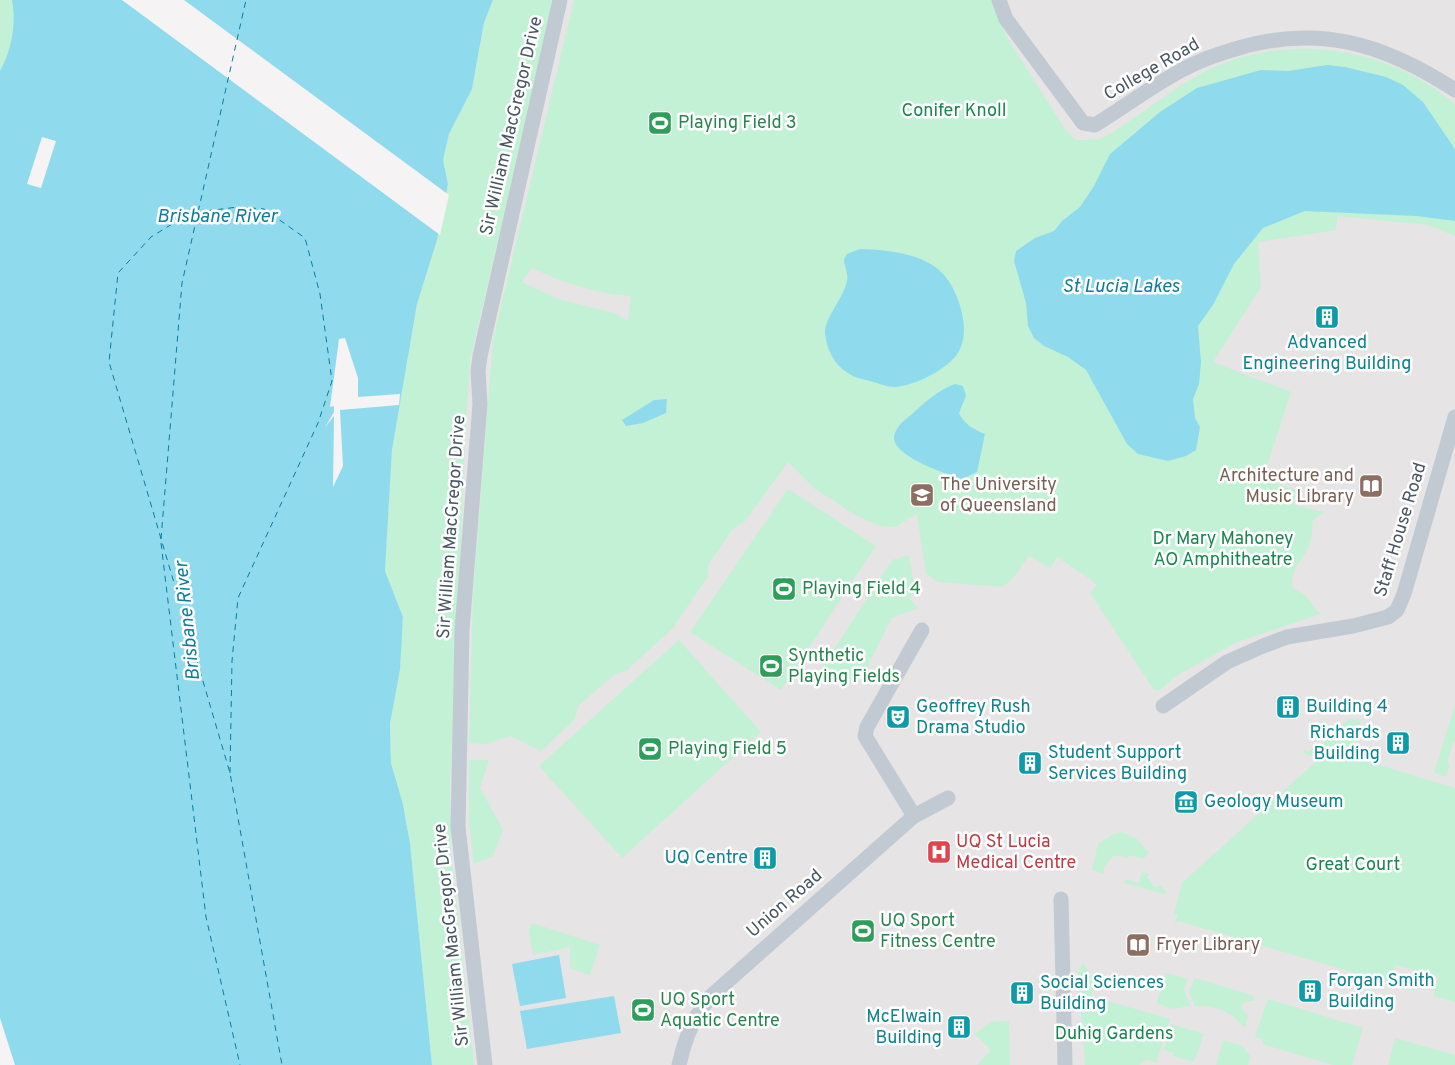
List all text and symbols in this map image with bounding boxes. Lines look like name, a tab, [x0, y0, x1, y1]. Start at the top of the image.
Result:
street label: Sir William MacGregor Drive	[476, 14, 548, 238]
street label: College Road	[1100, 33, 1204, 107]
park label: Conifer Knoll	[902, 100, 1006, 123]
sports icon: Playing Field 3	[647, 110, 673, 136]
place label: Playing Field 3	[678, 112, 797, 135]
water label: Brisbane River	[157, 205, 279, 229]
water label: St Lucia Lakes	[1062, 275, 1180, 299]
building icon: Advanced Engineering Building	[1314, 304, 1340, 330]
place label: Advanced Engineering Building	[1243, 332, 1411, 376]
street label: Sir William MacGregor Drive	[433, 414, 471, 640]
street label: Staff House Road	[1370, 460, 1432, 600]
place label: Architecture and Music Library	[1219, 465, 1354, 509]
library icon: Architecture and Music Library	[1358, 473, 1384, 499]
place label: The University of Queensland	[940, 474, 1057, 518]
school or university icon: The University of Queensland	[909, 482, 935, 508]
park label: Dr Mary Mahoney AO Amphitheatre	[1152, 528, 1294, 572]
water label: Brisbane River	[170, 558, 206, 682]
sports icon: Playing Field 4	[771, 576, 797, 602]
place label: Playing Field 4	[802, 578, 921, 601]
place label: Synthetic Playing Fields	[788, 645, 900, 689]
sports icon: Synthetic Playing Fields	[758, 653, 784, 679]
building icon: Building 4	[1275, 694, 1301, 720]
place label: Geoffrey Rush Drama Studio	[916, 696, 1031, 740]
place label: Building 4	[1306, 696, 1388, 719]
theatre icon: Geoffrey Rush Drama Studio	[885, 704, 911, 730]
place label: Richards Building	[1309, 722, 1380, 766]
building icon: Richards Building	[1385, 730, 1411, 756]
sports icon: Playing Field 5	[637, 736, 663, 762]
place label: Playing Field 5	[668, 738, 787, 761]
place label: Student Support Services Building	[1048, 742, 1187, 786]
building icon: Student Support Services Building	[1017, 750, 1043, 776]
museum icon: Geology Museum	[1173, 789, 1199, 815]
place label: Geology Museum	[1204, 791, 1344, 814]
street label: Sir William MacGregor Drive	[429, 822, 475, 1048]
place label: UQ St Lucia Medical Centre	[956, 831, 1076, 875]
hospital icon: UQ St Lucia Medical Centre	[926, 839, 952, 865]
building icon: UQ Centre	[752, 845, 778, 871]
place label: UQ Centre	[664, 847, 748, 870]
park label: Great Court	[1306, 854, 1400, 877]
street label: Union Road	[742, 865, 828, 943]
place label: UQ Sport Fitness Centre	[880, 910, 996, 954]
sports icon: UQ Sport Fitness Centre	[850, 918, 876, 944]
library icon: Fryer Library	[1125, 932, 1151, 958]
place label: Fryer Library	[1156, 934, 1260, 957]
place label: Forgan Smith Building	[1328, 970, 1435, 1014]
place label: Social Sciences Building	[1040, 972, 1164, 1016]
building icon: Forgan Smith Building	[1297, 978, 1323, 1004]
building icon: Social Sciences Building	[1009, 980, 1035, 1006]
place label: UQ Sport Aquatic Centre	[660, 989, 780, 1033]
sports icon: UQ Sport Aquatic Centre	[630, 997, 656, 1023]
place label: McElwain Building	[866, 1006, 942, 1050]
building icon: McElwain Building	[946, 1014, 972, 1040]
park label: Duhig Gardens	[1055, 1023, 1173, 1046]

